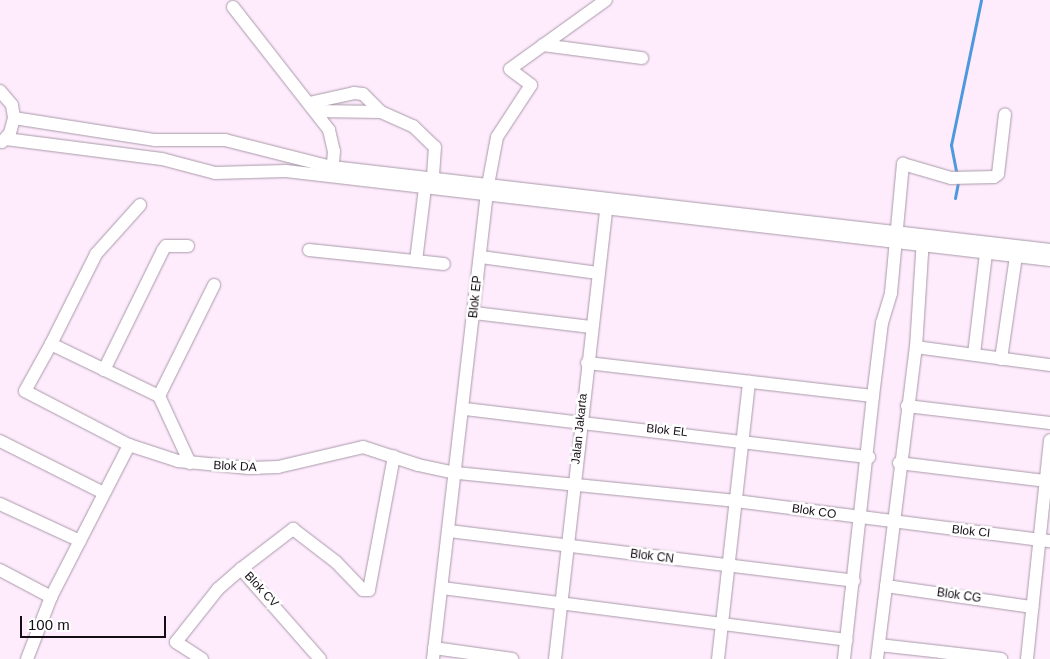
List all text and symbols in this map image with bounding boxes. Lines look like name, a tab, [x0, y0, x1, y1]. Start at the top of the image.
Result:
street label: Blok EP	[467, 275, 485, 319]
street label: Jalan Jakarta	[569, 393, 591, 465]
street label: Blok EL	[646, 422, 688, 440]
street label: Blok DA	[213, 459, 257, 475]
street label: Blok CO	[791, 502, 837, 522]
street label: Blok CI	[951, 523, 991, 541]
street label: Blok CN	[629, 547, 675, 567]
street label: Blok CV	[241, 569, 281, 611]
street label: Blok CG	[936, 586, 982, 606]
scale bar	[22, 606, 169, 638]
text: 100 m	[28, 616, 70, 633]

